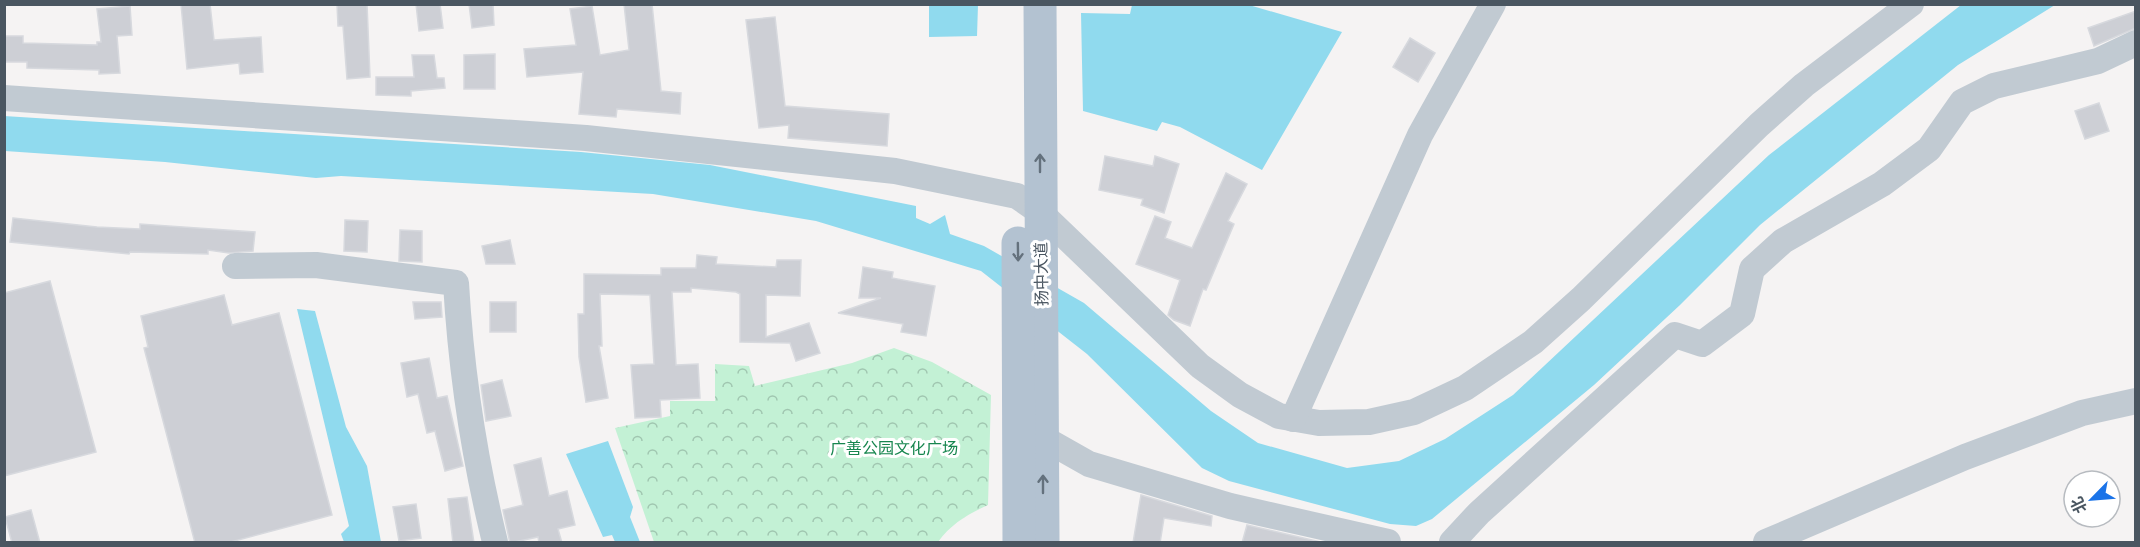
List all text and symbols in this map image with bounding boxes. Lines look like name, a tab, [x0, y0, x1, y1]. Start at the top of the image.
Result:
one-way arrow	[1034, 154, 1046, 174]
one-way arrow	[1012, 241, 1024, 261]
street label: 扬中大道	[1031, 242, 1051, 306]
park label: 广善公园文化广场	[830, 439, 958, 457]
north arrow	[2062, 469, 2122, 529]
one-way arrow	[1037, 475, 1049, 495]
text: 北	[2067, 494, 2090, 516]

